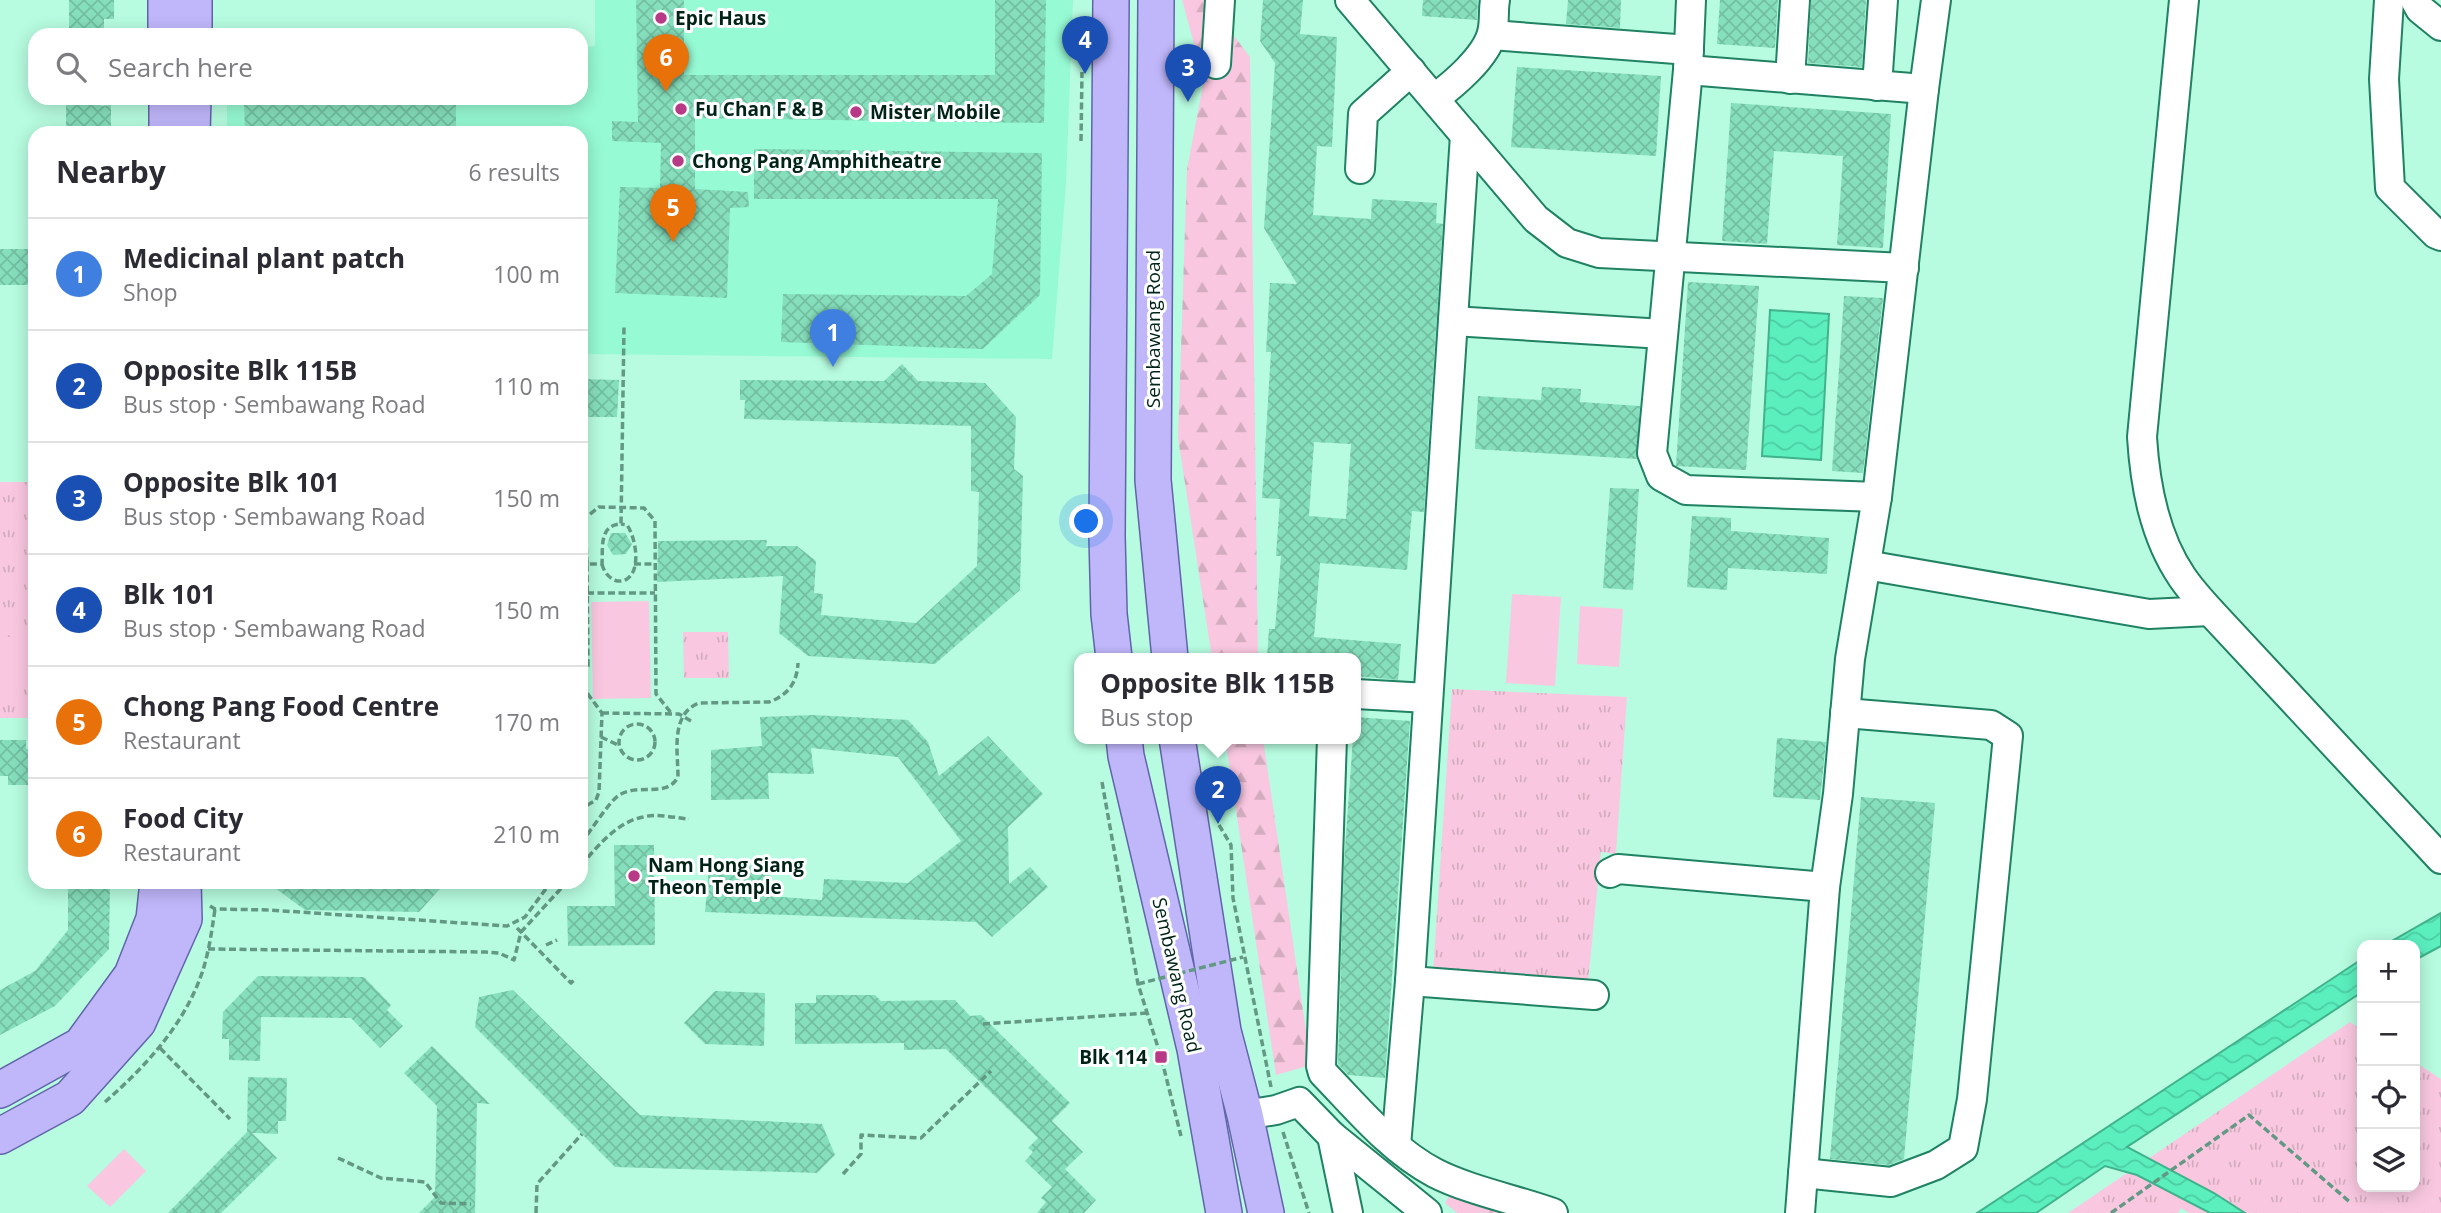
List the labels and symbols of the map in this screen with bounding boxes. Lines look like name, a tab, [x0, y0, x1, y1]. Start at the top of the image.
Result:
place label: Epic Haus	[675, 5, 766, 31]
marker: Epic Haus	[653, 10, 669, 26]
pin: 4	[1062, 16, 1108, 74]
pin: 6	[643, 34, 689, 92]
pin: 3	[1165, 44, 1211, 102]
place label: Fu Chan F & B	[695, 96, 824, 122]
place label: Mister Mobile	[870, 99, 1001, 125]
marker: Fu Chan F & B	[673, 101, 689, 117]
marker: Mister Mobile	[848, 104, 864, 120]
place label: Chong Pang Amphitheatre	[692, 148, 942, 174]
marker: Chong Pang Amphitheatre	[670, 153, 686, 169]
pin: 5	[650, 184, 696, 242]
street label: Sembawang Road	[1140, 250, 1166, 408]
pin: 1	[810, 309, 856, 367]
your location	[1069, 504, 1103, 538]
pin: 2	[1195, 766, 1241, 824]
place label: Nam Hong Siang Theon Temple	[648, 852, 804, 900]
marker: Nam Hong Siang Theon Temple	[626, 868, 642, 884]
street label: Sembawang Road	[1147, 895, 1207, 1055]
place label: Blk 114	[1079, 1044, 1147, 1070]
marker: Blk 114	[1153, 1049, 1169, 1065]

